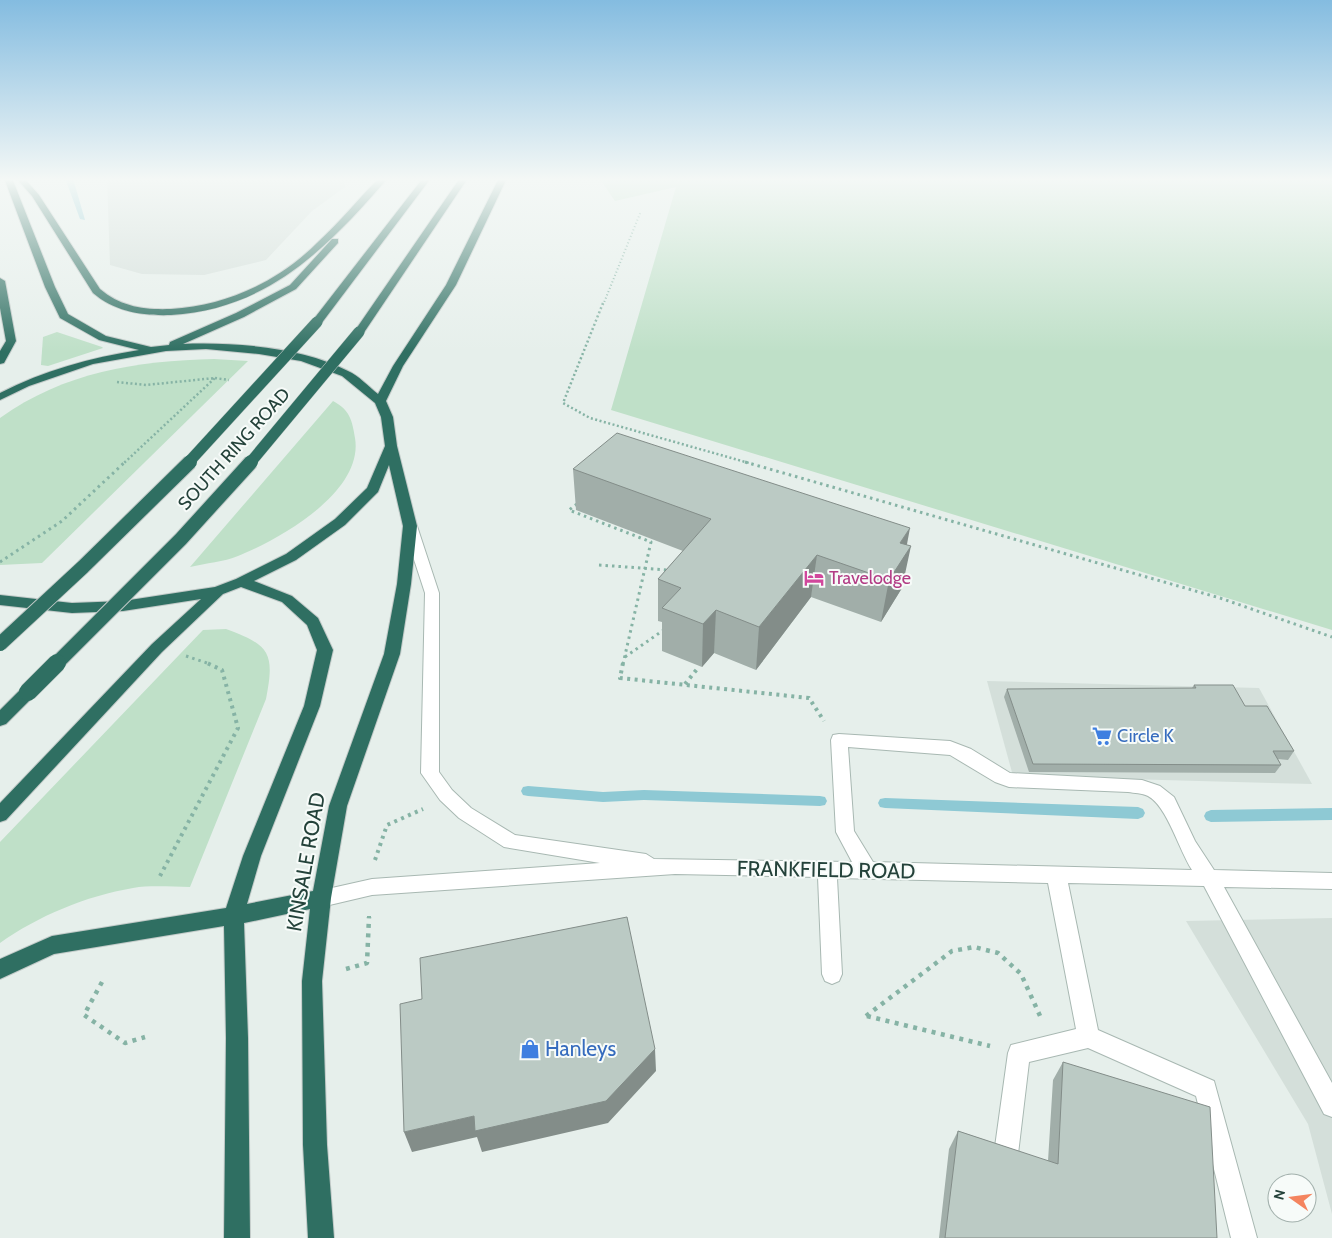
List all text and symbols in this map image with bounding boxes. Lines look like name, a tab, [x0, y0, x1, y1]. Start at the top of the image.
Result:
street label: SOUTH RING ROAD	[173, 383, 295, 515]
hotel icon: Travelodge	[803, 567, 825, 589]
place label: Travelodge	[829, 567, 911, 589]
supermarket icon: Circle K	[1091, 725, 1113, 747]
place label: Circle K	[1117, 725, 1175, 747]
street label: KINSALE ROAD	[281, 790, 330, 933]
street label: FRANKFIELD ROAD	[737, 855, 915, 884]
place label: Hanleys	[545, 1036, 616, 1061]
shop icon: Hanleys	[519, 1038, 541, 1060]
north arrow	[1267, 1173, 1317, 1223]
text: N	[1269, 1188, 1289, 1202]

